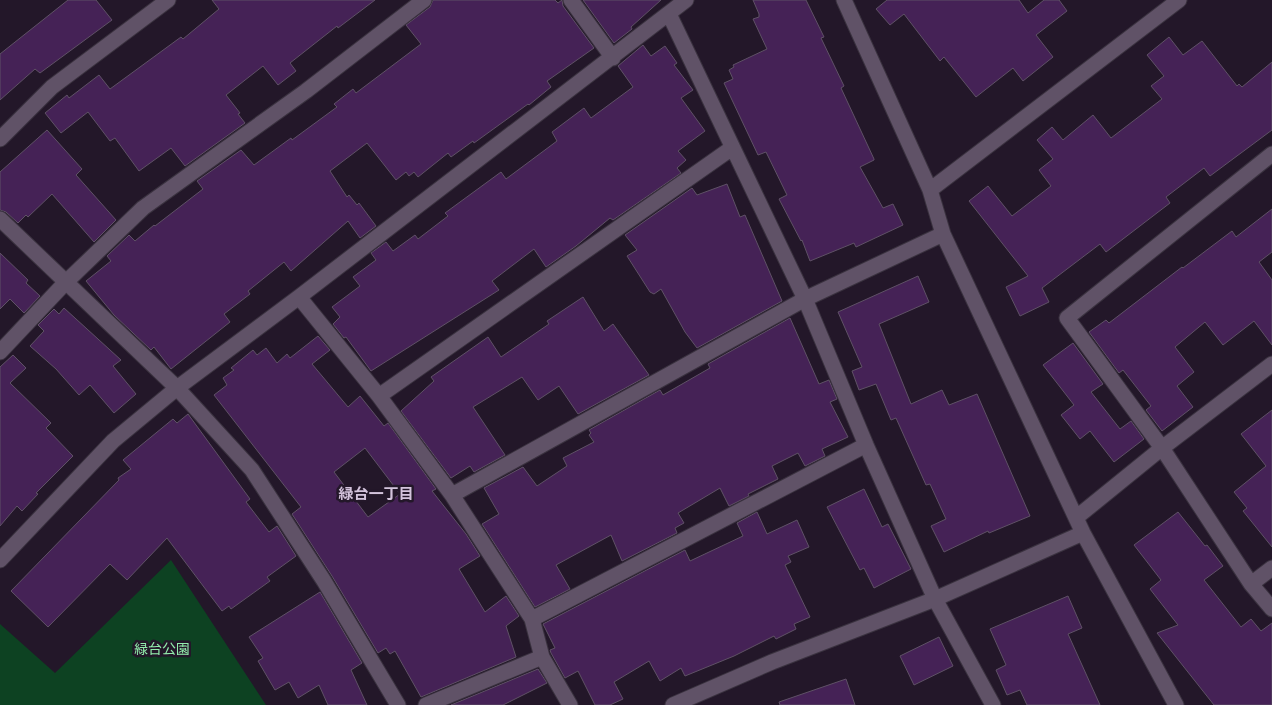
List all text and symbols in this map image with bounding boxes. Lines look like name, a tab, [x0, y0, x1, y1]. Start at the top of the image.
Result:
district label: 緑台一丁目	[338, 485, 414, 503]
park label: 緑台公園	[134, 641, 190, 657]

